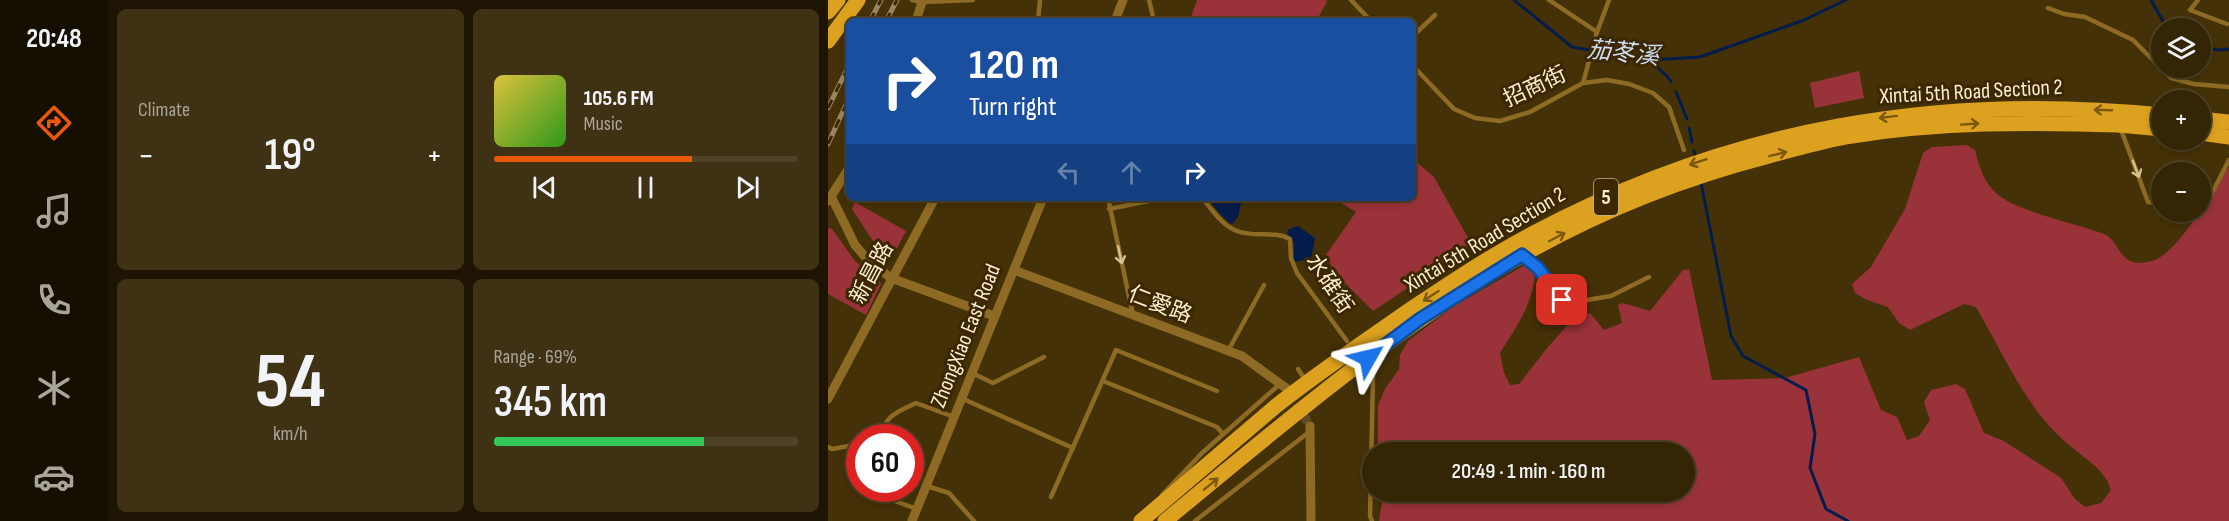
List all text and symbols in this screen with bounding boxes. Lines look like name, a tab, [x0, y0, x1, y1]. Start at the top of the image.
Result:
map controls	[2151, 18, 2211, 222]
button: layers	[2151, 18, 2211, 78]
text: 20:48	[26, 23, 82, 55]
water label: 茄苳溪	[1586, 35, 1663, 71]
text: 120 m	[969, 40, 1059, 91]
icon: right	[870, 42, 948, 120]
street label: 招商街	[1499, 61, 1571, 113]
street label: Xintai 5th Road Section 2	[1878, 74, 2063, 110]
text: 105.6 FM	[584, 85, 654, 112]
button: +	[2151, 90, 2211, 150]
text: Turn right	[969, 91, 1056, 123]
text: Climate	[138, 98, 190, 122]
icon: directions	[33, 102, 75, 144]
one-way arrow	[2094, 105, 2114, 116]
text: Music	[584, 112, 623, 136]
one-way arrow	[1878, 112, 1898, 123]
one-way arrow	[1960, 118, 1980, 129]
text: 19°	[265, 128, 316, 183]
text: −	[138, 136, 154, 176]
text: +	[426, 136, 442, 176]
one-way arrow	[1768, 147, 1787, 159]
icon: left	[1052, 156, 1085, 189]
icon: ahead	[1115, 156, 1148, 189]
icon: right	[1178, 156, 1211, 189]
one-way arrow	[1689, 158, 1708, 169]
one-way arrow	[2132, 160, 2143, 178]
button: −	[2151, 162, 2211, 222]
icon: previous	[528, 171, 561, 204]
icon: pause	[629, 171, 662, 204]
icon: next	[731, 171, 764, 204]
road number: 5	[1594, 179, 1618, 215]
street label: Xintai 5th Road Section 2	[1399, 181, 1570, 299]
icon: music	[33, 190, 75, 232]
one-way arrow	[1547, 231, 1565, 242]
street label: 新昌路	[845, 238, 899, 308]
one-way arrow	[1115, 245, 1126, 264]
street label: 水碓街	[1299, 249, 1359, 319]
street label: ZhongXiao East Road	[925, 260, 1007, 412]
pin	[1536, 274, 1587, 325]
icon: phone	[33, 279, 75, 321]
street label: 仁愛路	[1124, 281, 1196, 329]
icon: arrive	[1545, 283, 1578, 316]
one-way arrow	[1423, 290, 1440, 302]
position arrow	[1336, 326, 1400, 390]
text: 54	[255, 336, 326, 429]
text: Range · 69%	[494, 345, 577, 369]
icon: climate	[33, 367, 75, 409]
text: 345 km	[494, 375, 607, 430]
text: km/h	[273, 422, 308, 446]
speed limit sign: 60	[846, 424, 924, 502]
icon: car	[33, 456, 75, 498]
text: 20:49 · 1 min · 160 m	[1452, 458, 1605, 485]
one-way arrow	[1203, 477, 1219, 490]

